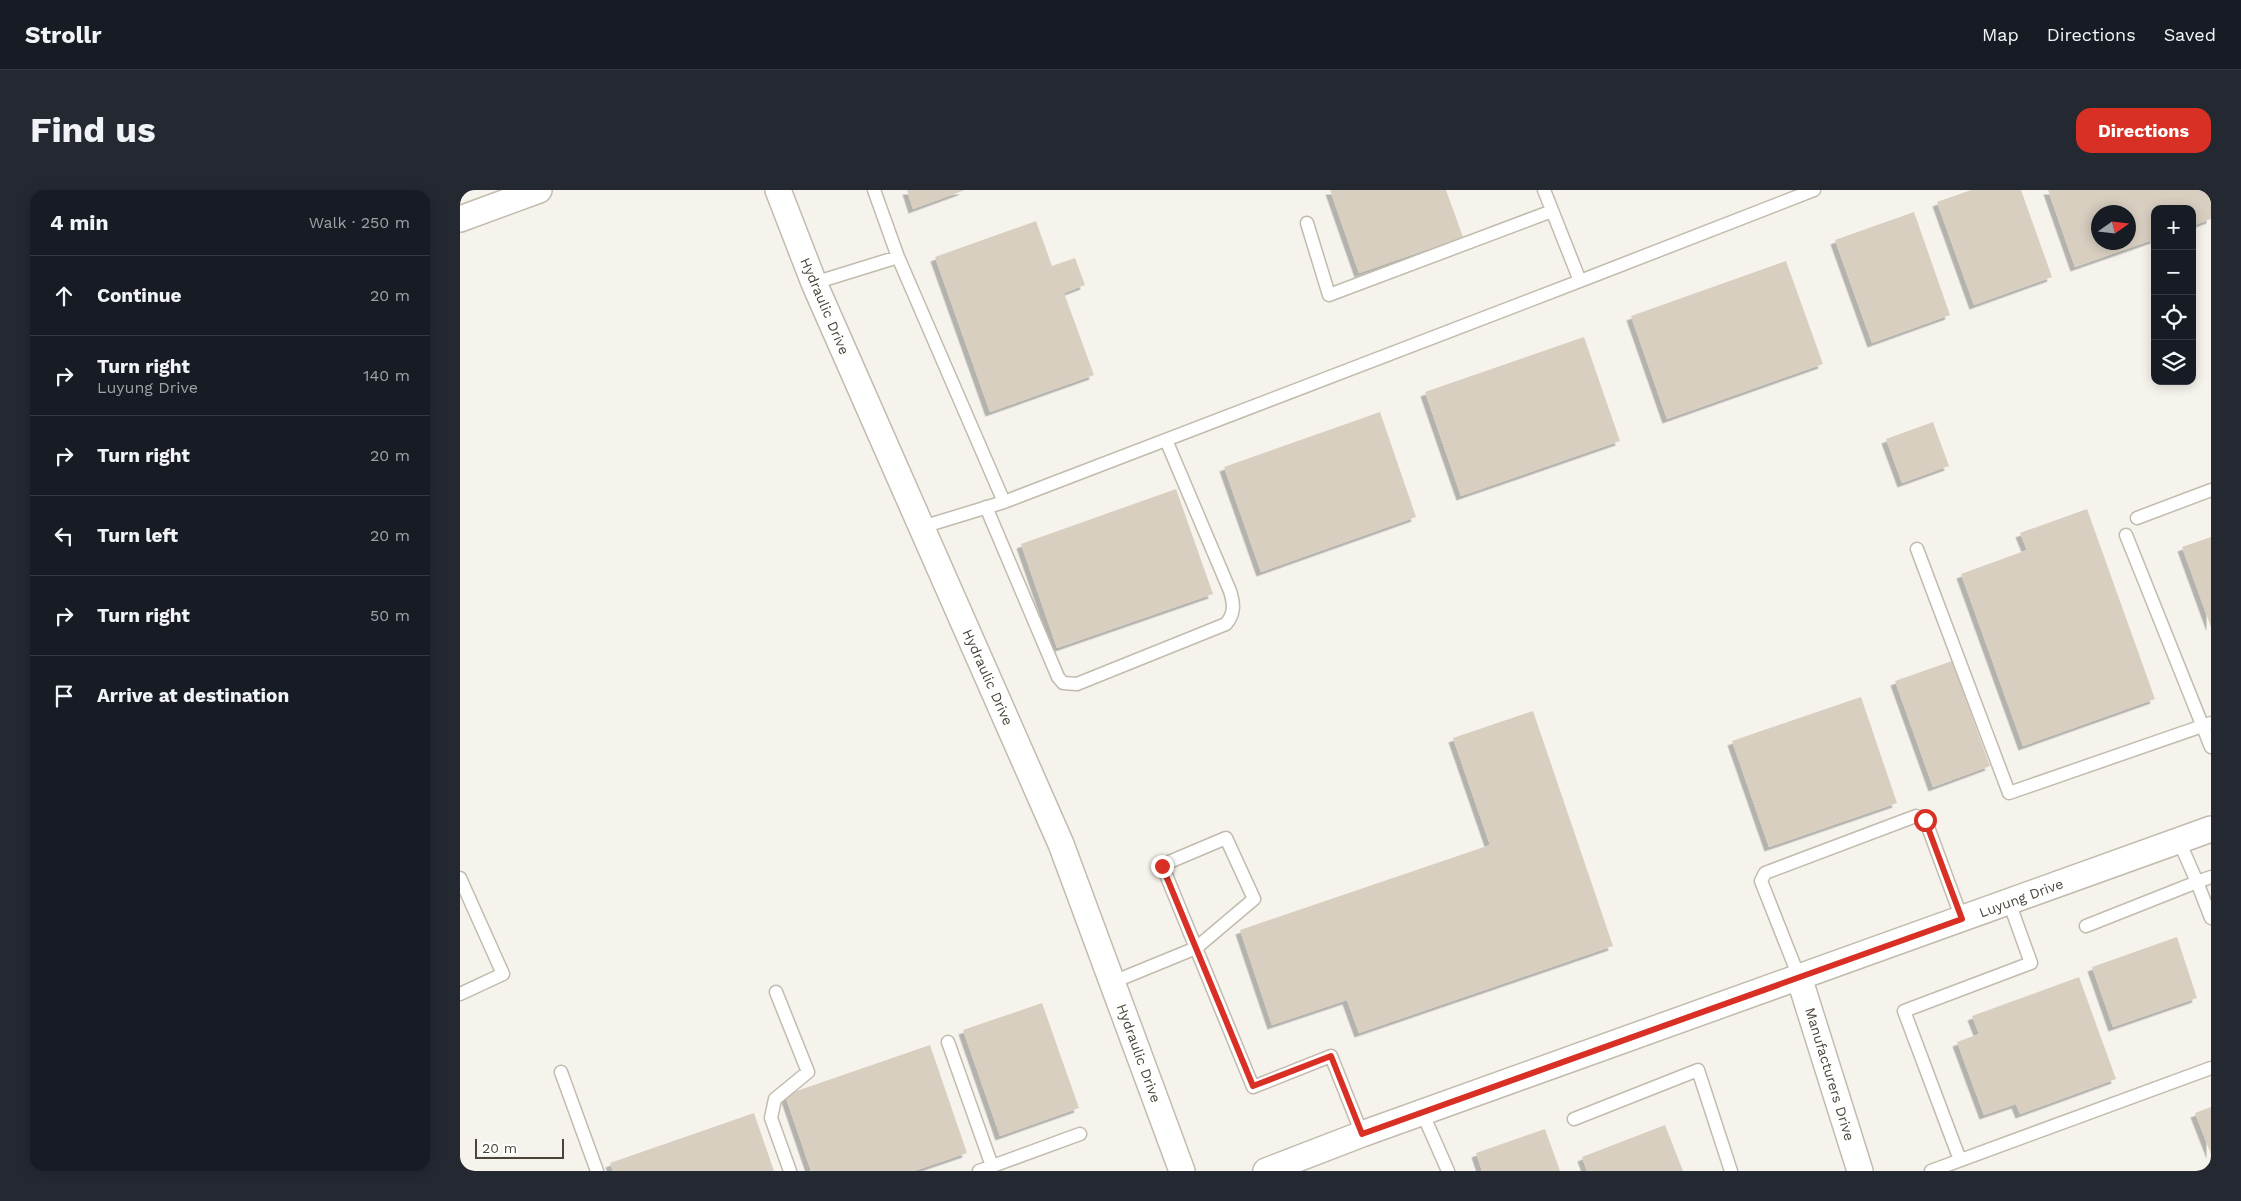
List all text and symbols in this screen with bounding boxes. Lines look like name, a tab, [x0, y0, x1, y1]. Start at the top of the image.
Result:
text: Strollr	[25, 21, 102, 49]
text: Map	[1982, 24, 2019, 45]
text: Directions	[2047, 24, 2136, 45]
text: Saved	[2164, 24, 2216, 45]
button: Directions	[2076, 108, 2211, 153]
text: Find us	[30, 109, 156, 151]
north arrow	[2091, 205, 2136, 250]
map controls	[2151, 205, 2196, 385]
button: +	[2151, 205, 2196, 250]
text: 4 min	[50, 210, 108, 235]
text: Walk · 250 m	[309, 213, 410, 232]
button: −	[2151, 250, 2196, 295]
street label: Hydraulic Drive	[797, 255, 853, 357]
icon: ahead	[50, 282, 78, 310]
text: Continue	[97, 284, 181, 307]
text: 20 m	[370, 286, 410, 305]
button: locate	[2151, 295, 2196, 340]
button: layers	[2151, 340, 2196, 385]
text: Turn right	[97, 355, 190, 378]
icon: right	[50, 362, 78, 390]
text: 140 m	[363, 366, 410, 385]
text: Luyung Drive	[97, 378, 198, 397]
icon: right	[50, 442, 78, 470]
text: Turn right	[97, 444, 190, 467]
text: 20 m	[370, 446, 410, 465]
icon: left	[50, 522, 78, 550]
text: Turn left	[97, 524, 178, 547]
text: 20 m	[370, 526, 410, 545]
icon: right	[50, 602, 78, 630]
text: Turn right	[97, 604, 190, 627]
text: 50 m	[370, 606, 410, 625]
street label: Hydraulic Drive	[960, 626, 1016, 728]
icon: arrive	[50, 682, 78, 710]
text: Arrive at destination	[97, 684, 289, 707]
route start	[1914, 809, 1937, 832]
route end	[1151, 855, 1174, 878]
street label: Luyung Drive	[1977, 875, 2065, 921]
street label: Hydraulic Drive	[1114, 1001, 1164, 1105]
street label: Manufacturers Drive	[1802, 1005, 1858, 1143]
scale bar	[475, 1136, 564, 1159]
text: 20 m	[482, 1140, 517, 1156]

